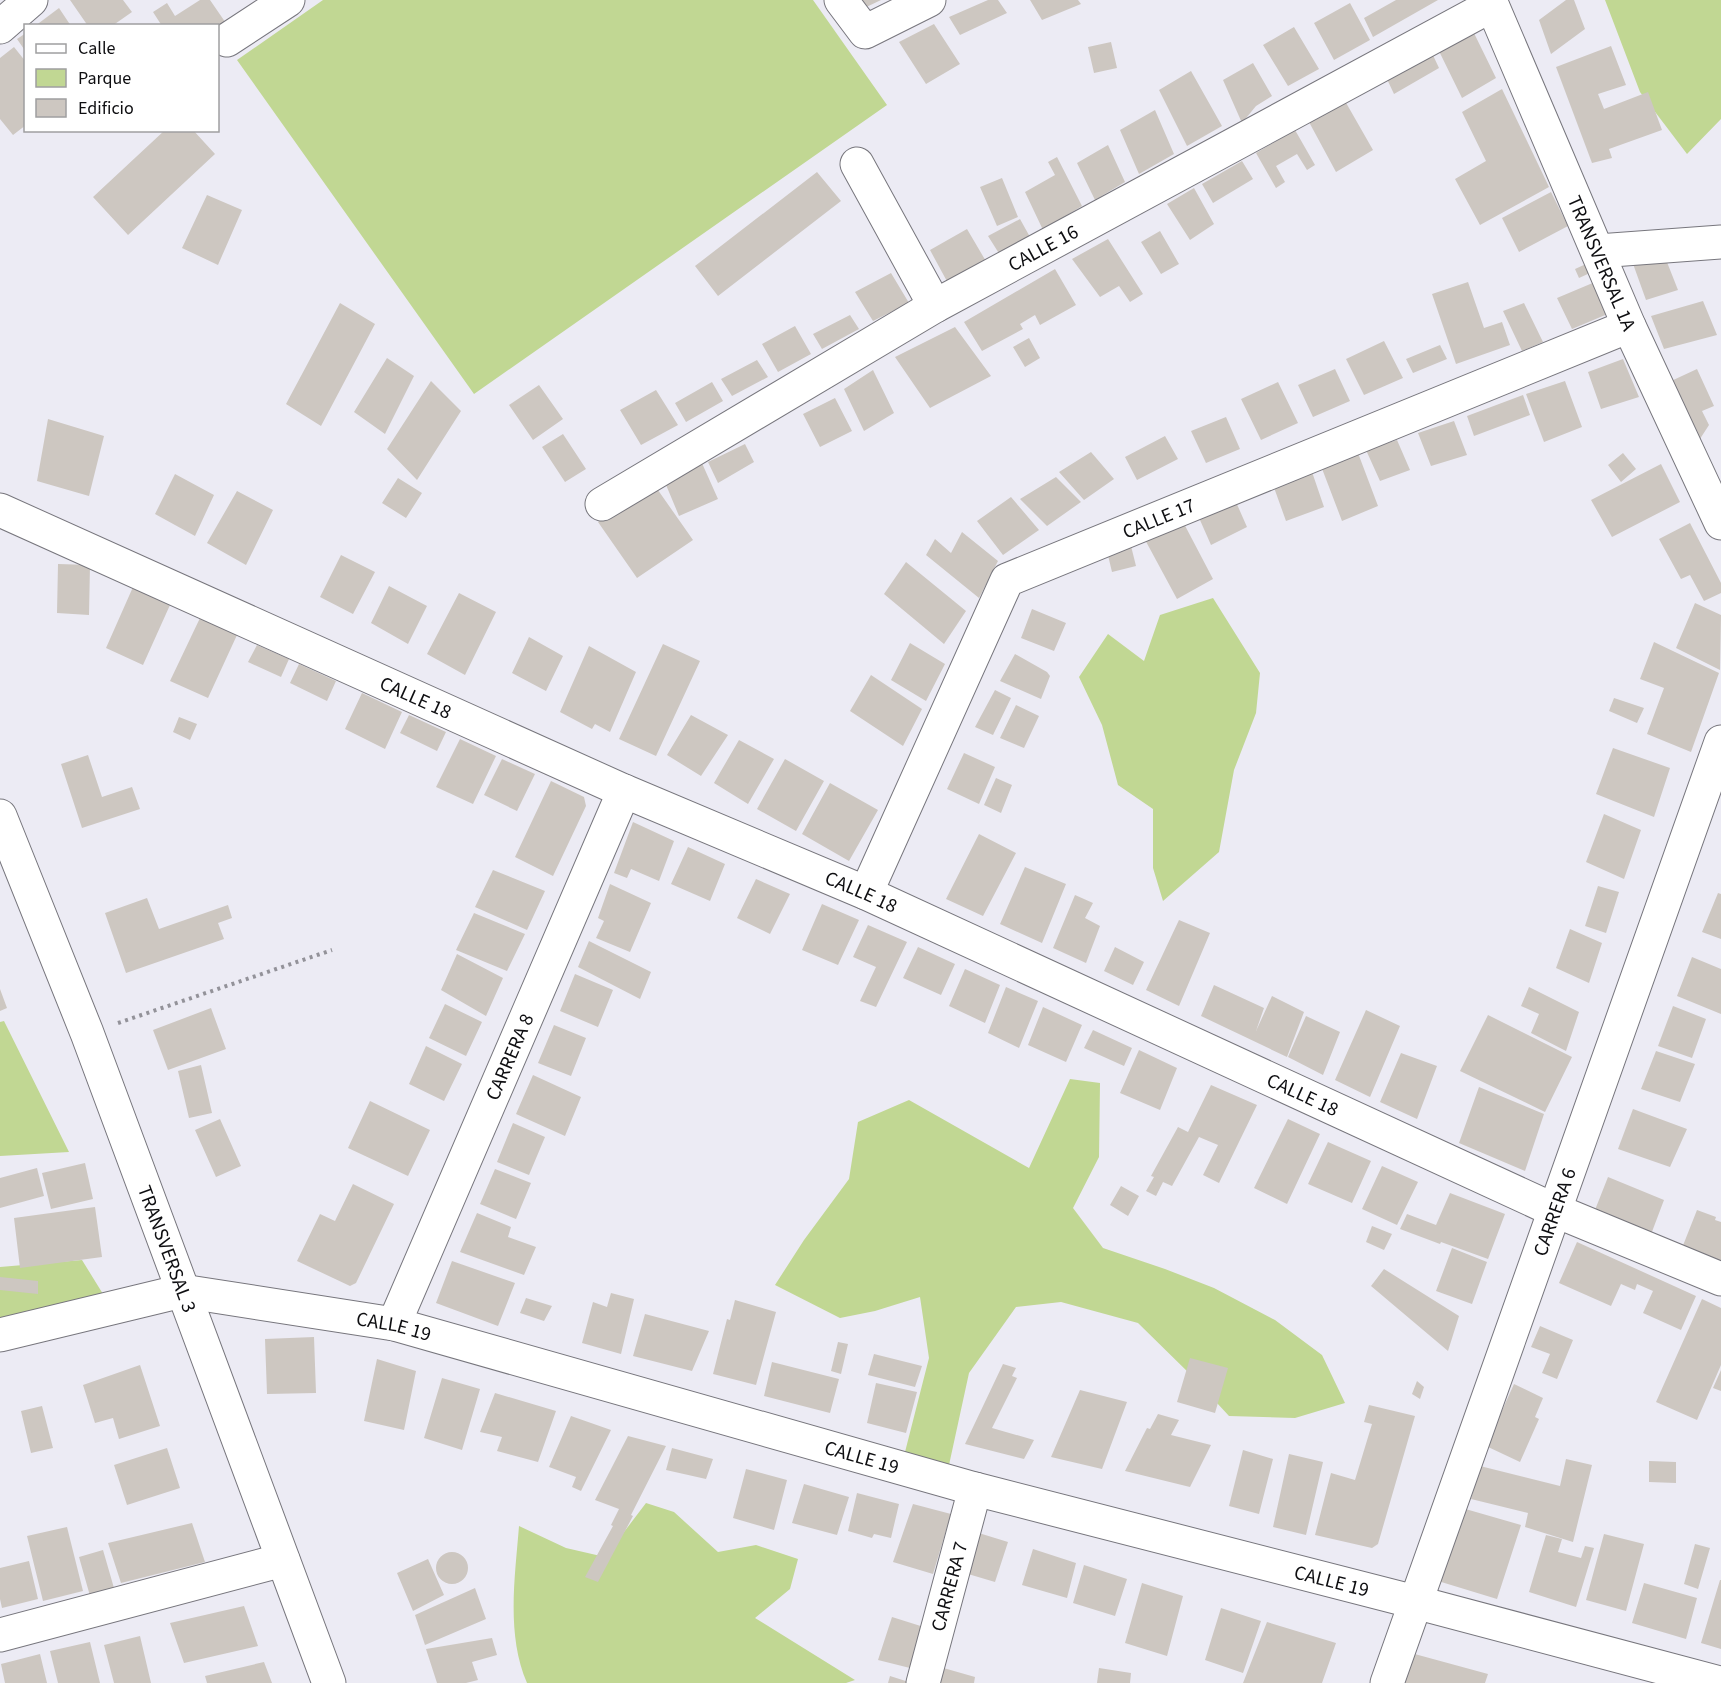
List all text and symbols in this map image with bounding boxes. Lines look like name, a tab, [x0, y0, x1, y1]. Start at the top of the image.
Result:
legend	[24, 24, 219, 132]
text: Calle	[78, 36, 116, 61]
text: Parque	[78, 66, 131, 91]
text: Edificio	[78, 96, 134, 121]
street label: TRANSVERSAL 1A	[1560, 191, 1643, 336]
street label: CALLE 16	[1003, 218, 1084, 279]
street label: CALLE 17	[1118, 492, 1200, 546]
street label: CALLE 18	[375, 670, 456, 727]
street label: CALLE 18	[820, 864, 902, 921]
street label: CARRERA 8	[479, 1009, 541, 1105]
street label: CALLE 18	[1262, 1067, 1343, 1124]
street label: CARRERA 6	[1527, 1164, 1584, 1260]
street label: TRANSVERSAL 3	[130, 1182, 203, 1317]
street label: CALLE 19	[354, 1305, 434, 1349]
street label: CALLE 19	[821, 1434, 902, 1482]
street label: CARRERA 7	[924, 1539, 975, 1635]
street label: CALLE 19	[1291, 1559, 1372, 1605]

